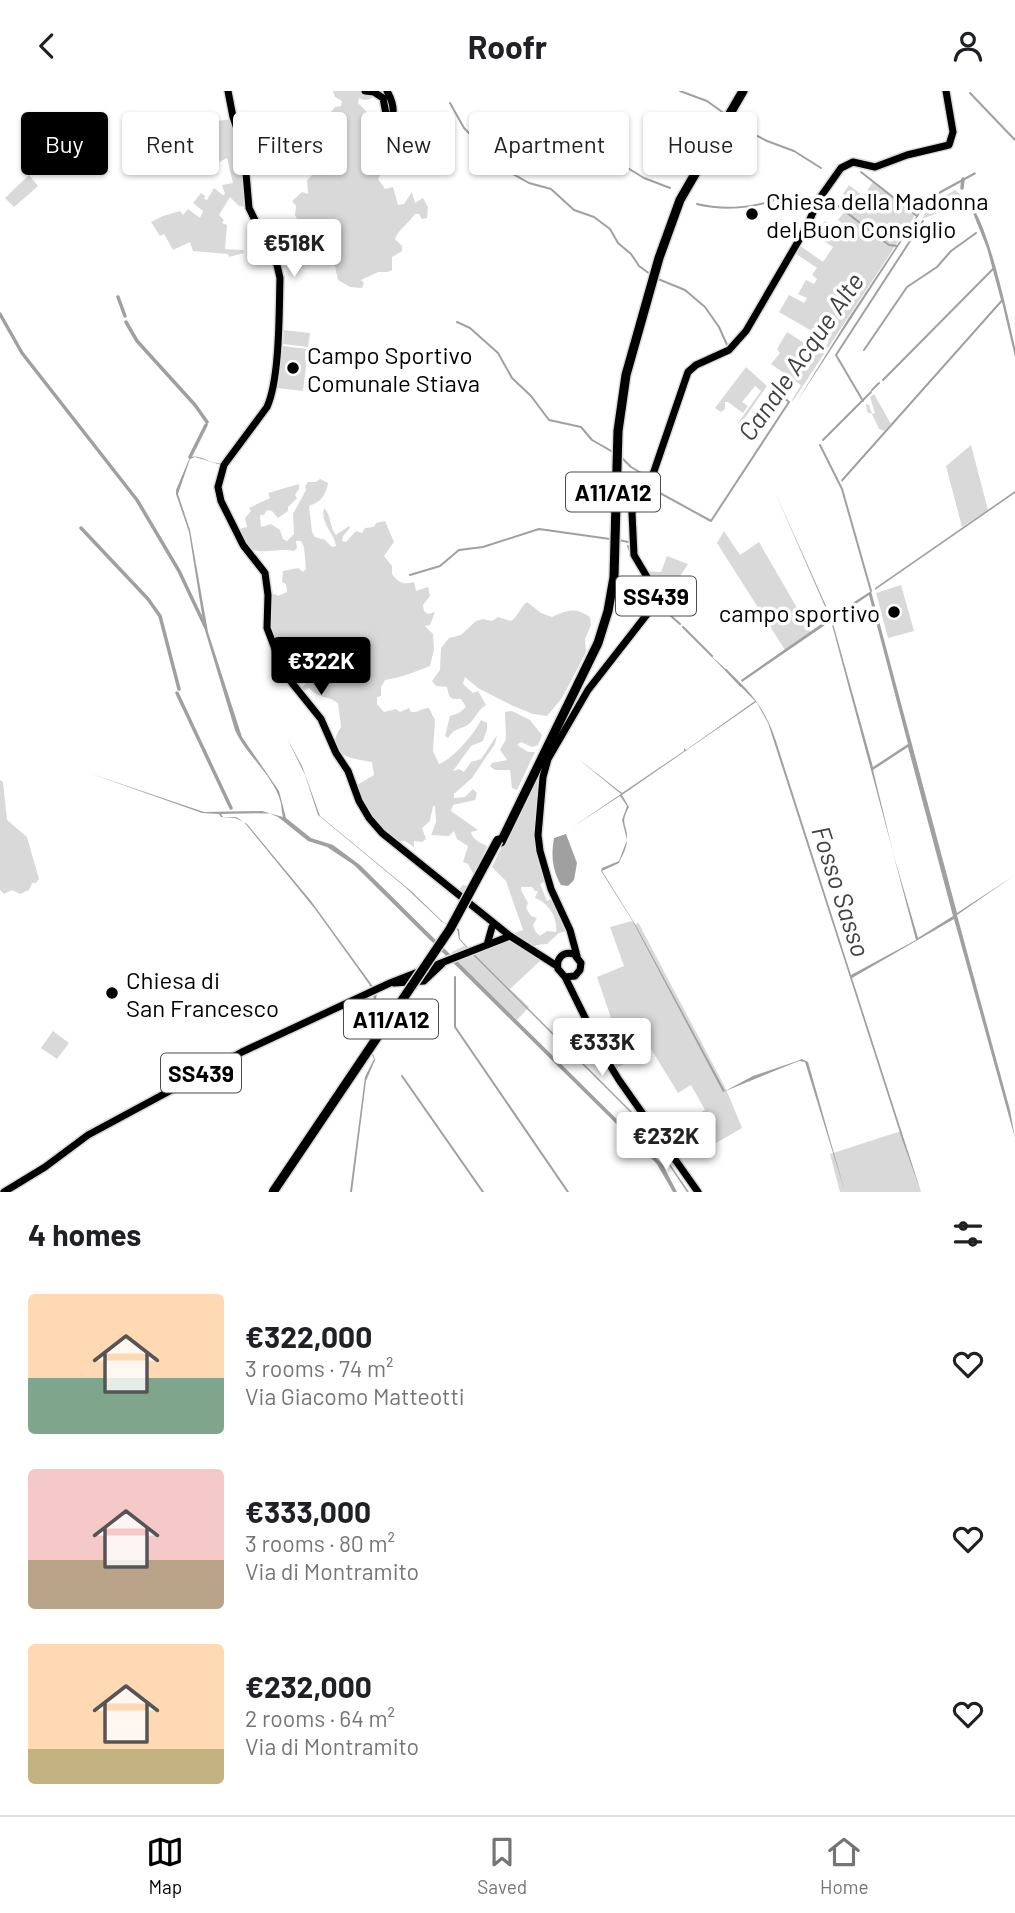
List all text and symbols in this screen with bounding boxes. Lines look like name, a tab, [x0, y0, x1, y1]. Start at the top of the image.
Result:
icon: back	[28, 27, 66, 65]
text: Roofr	[468, 27, 547, 65]
icon: person	[949, 27, 987, 65]
chip: Buy	[21, 112, 108, 175]
chip: Rent	[122, 112, 219, 175]
chip: Filters	[233, 112, 347, 175]
chip: New	[361, 112, 455, 175]
chip: Apartment	[469, 112, 629, 175]
chip: House	[643, 112, 757, 175]
place label: Chiesa della Madonna del Buon Consiglio	[766, 186, 989, 243]
marker: Chiesa della Madonna del Buon Consiglio	[744, 206, 760, 222]
pin: €518K	[245, 219, 343, 279]
text: €518K	[263, 228, 325, 256]
water label: Canale Acque Alte	[731, 266, 869, 446]
place label: Campo Sportivo Comunale Stiava	[307, 340, 480, 397]
marker: Campo Sportivo Comunale Stiava	[285, 360, 301, 376]
road number: A11/A12	[566, 473, 660, 511]
road number: SS439	[616, 576, 696, 615]
place label: campo sportivo	[719, 598, 880, 627]
marker: campo sportivo	[886, 604, 902, 620]
pin: €322K	[272, 637, 370, 697]
text: €322K	[287, 646, 355, 674]
water label: Fosso Sasso	[806, 822, 878, 960]
place label: Chiesa di San Francesco	[126, 965, 279, 1022]
marker: Chiesa di San Francesco	[104, 985, 120, 1001]
road number: A11/A12	[344, 1000, 438, 1039]
pin: €333K	[553, 1019, 651, 1078]
text: €333K	[569, 1027, 635, 1055]
road number: SS439	[161, 1053, 241, 1092]
pin: €232K	[617, 1112, 715, 1172]
text: €232K	[633, 1121, 699, 1149]
icon: filters	[949, 1215, 987, 1253]
text: 4 homes	[28, 1216, 141, 1252]
text: €322,000	[245, 1318, 372, 1354]
icon: home	[84, 1322, 168, 1406]
icon: heart	[949, 1345, 987, 1383]
text: 3 rooms · 74 m²	[245, 1354, 394, 1382]
text: Via Giacomo Matteotti	[245, 1382, 465, 1410]
text: €333,000	[245, 1493, 371, 1529]
icon: home	[84, 1497, 168, 1581]
icon: heart	[949, 1520, 987, 1558]
text: 3 rooms · 80 m²	[245, 1529, 395, 1557]
text: Via di Montramito	[245, 1557, 419, 1585]
text: €232,000	[245, 1668, 372, 1704]
icon: home	[84, 1672, 168, 1756]
icon: heart	[949, 1695, 987, 1733]
text: 2 rooms · 64 m²	[245, 1704, 395, 1732]
text: Via di Montramito	[245, 1732, 419, 1760]
tab: Map	[146, 1833, 184, 1898]
tab: Saved	[477, 1833, 527, 1898]
tab: Home	[820, 1833, 869, 1898]

